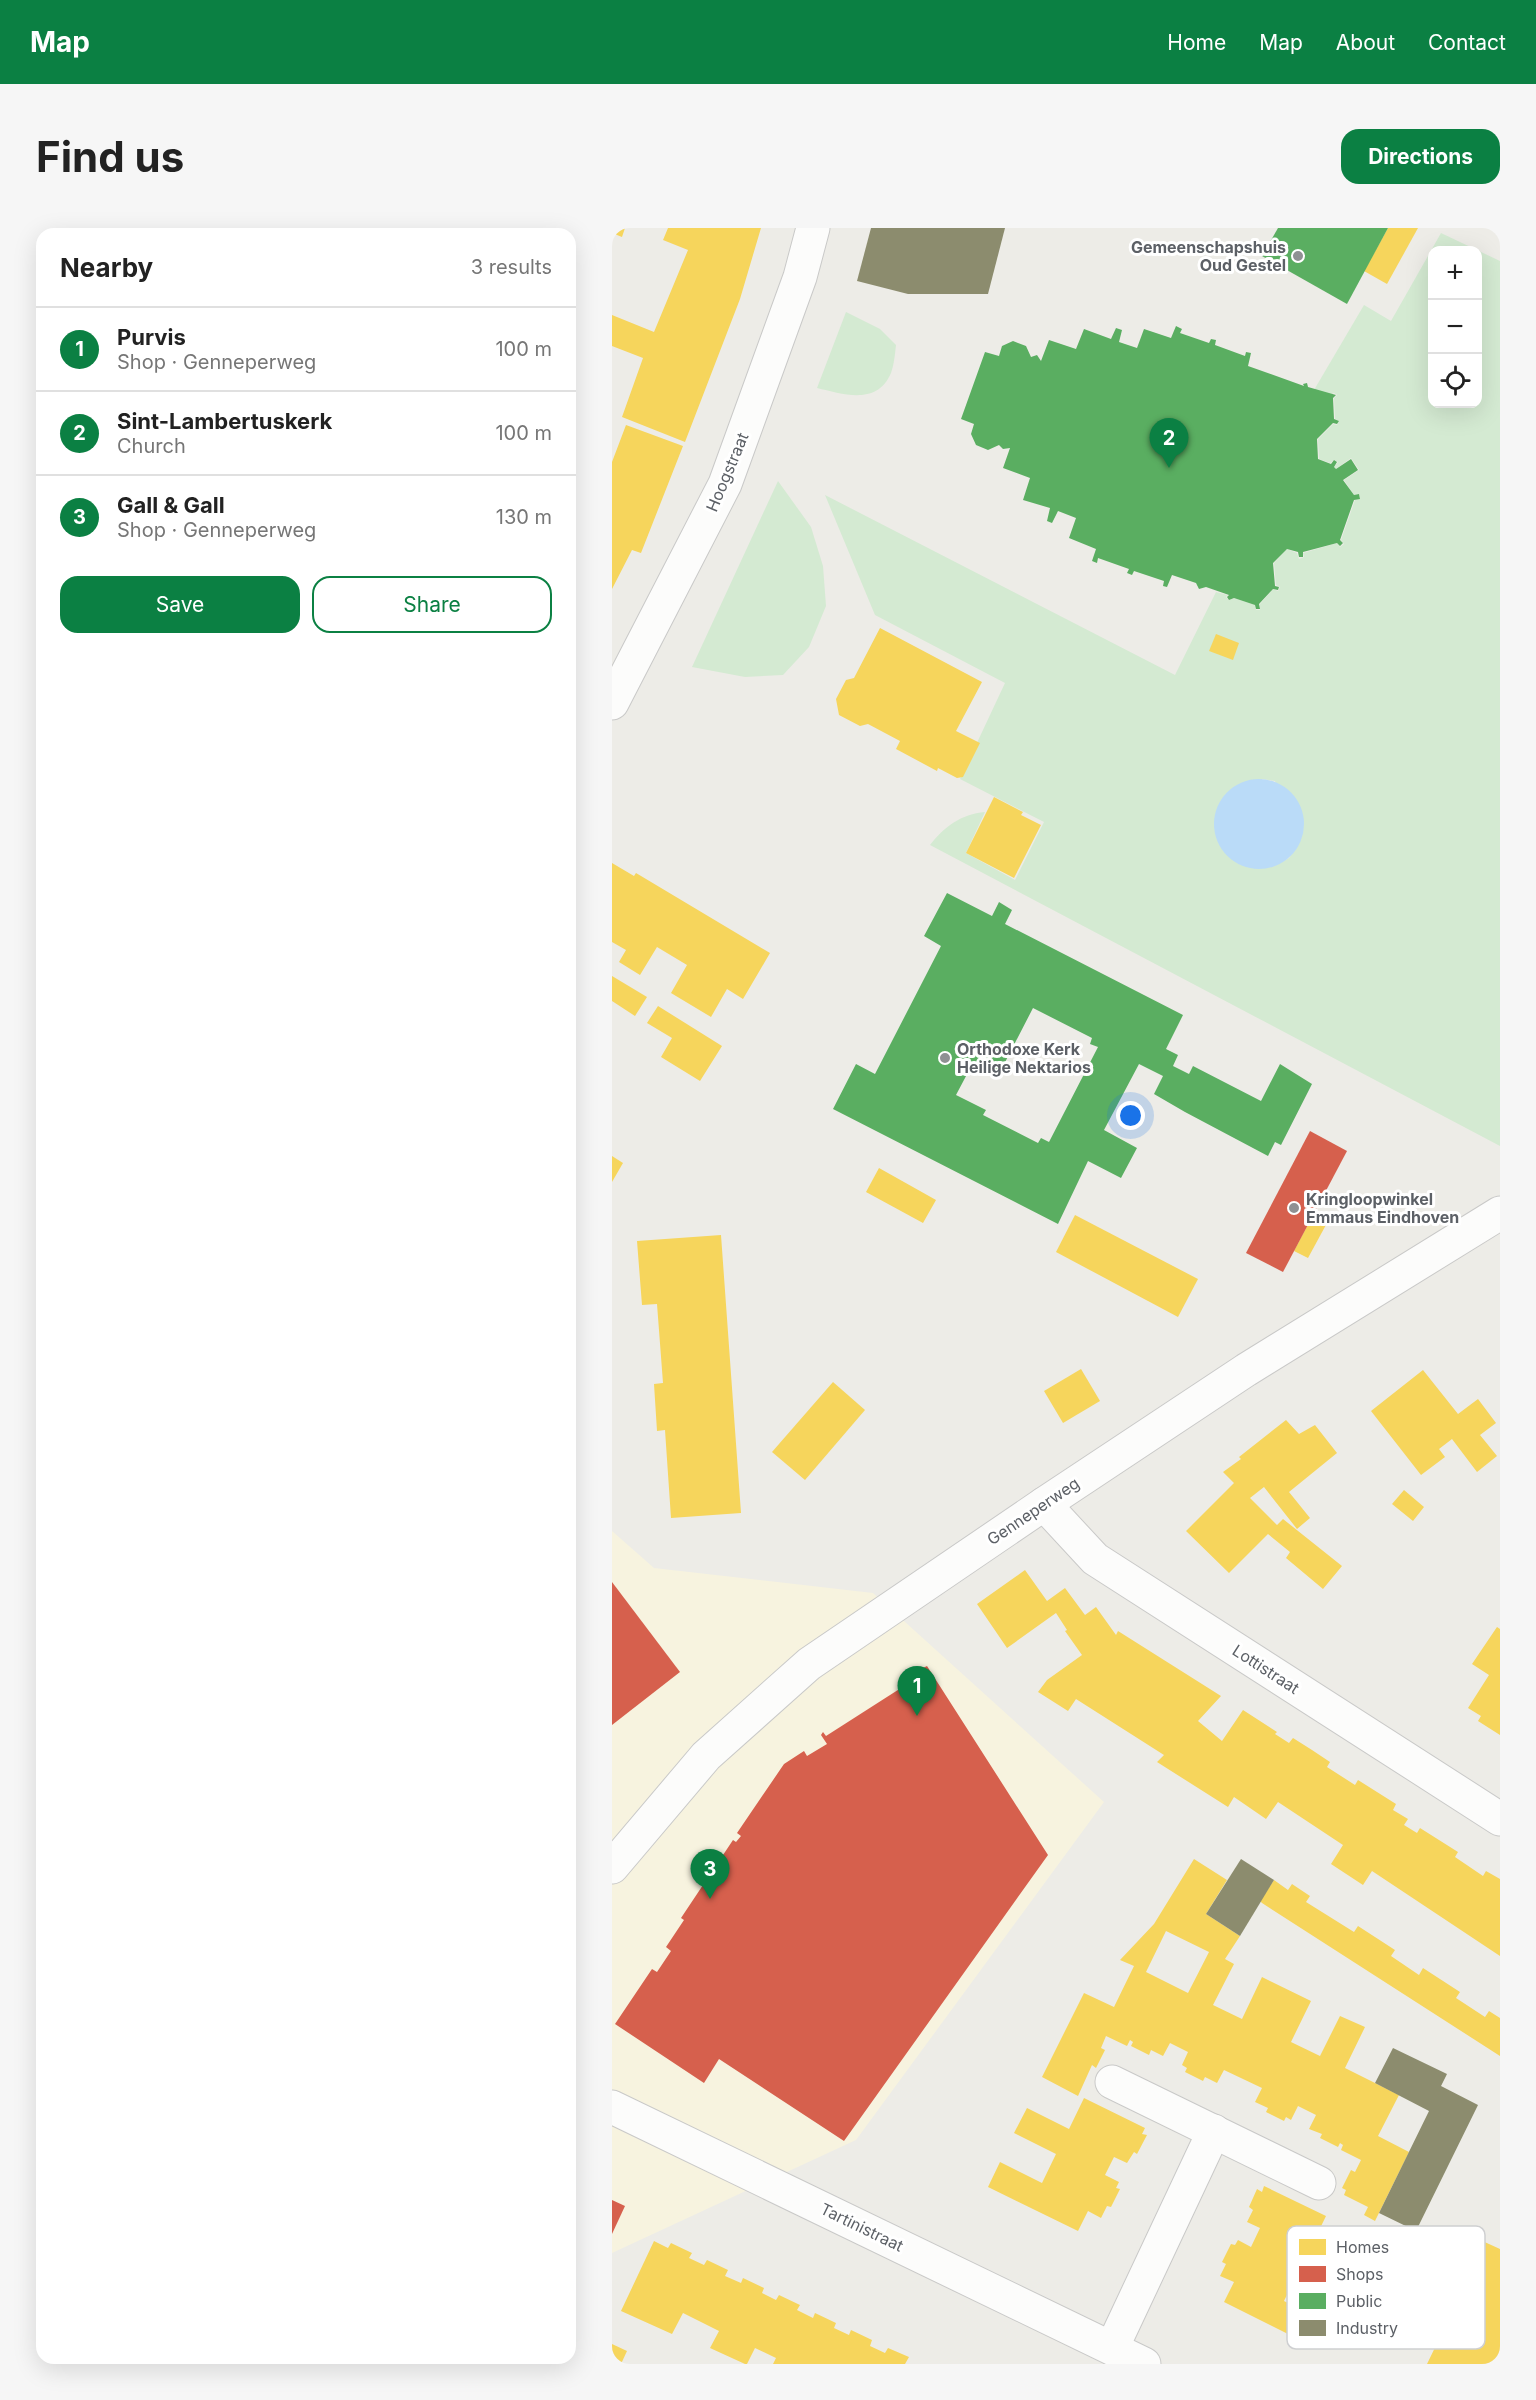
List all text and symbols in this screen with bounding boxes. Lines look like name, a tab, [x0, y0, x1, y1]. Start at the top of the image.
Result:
text: Map	[30, 25, 90, 59]
text: Home	[1167, 30, 1226, 55]
text: Map	[1259, 30, 1303, 55]
text: About	[1336, 30, 1395, 55]
text: Contact	[1428, 30, 1506, 55]
button: Directions	[1341, 129, 1500, 184]
text: Find us	[36, 131, 184, 182]
place label: Gemeenschapshuis Oud Gestel	[1131, 237, 1286, 275]
map controls	[1428, 246, 1482, 408]
button: +	[1428, 246, 1482, 300]
marker: Gemeenschapshuis Oud Gestel	[1291, 249, 1305, 263]
text: Nearby	[60, 252, 153, 283]
text: 3 results	[471, 255, 552, 279]
button: −	[1428, 300, 1482, 354]
text: Purvis	[117, 324, 186, 350]
text: 1	[75, 337, 84, 361]
text: 100 m	[495, 337, 552, 361]
text: Shop · Genneperweg	[117, 350, 316, 374]
button: locate	[1428, 354, 1482, 408]
text: Sint-Lambertuskerk	[117, 408, 332, 434]
pin: 2	[1150, 418, 1188, 468]
text: 2	[73, 421, 86, 445]
text: 100 m	[495, 421, 552, 445]
street label: Hoogstraat	[701, 430, 753, 514]
text: Church	[117, 434, 186, 458]
text: Gall & Gall	[117, 492, 225, 518]
text: 3	[73, 505, 86, 529]
text: 130 m	[496, 505, 552, 529]
text: Shop · Genneperweg	[117, 518, 316, 542]
button: Save	[60, 576, 300, 633]
button: Share	[312, 576, 552, 633]
place label: Orthodoxe Kerk Heilige Nektarios	[957, 1039, 1091, 1077]
marker: Orthodoxe Kerk Heilige Nektarios	[938, 1051, 952, 1065]
your location	[1116, 1101, 1145, 1130]
place label: Kringloopwinkel Emmaus Eindhoven	[1306, 1189, 1459, 1227]
marker: Kringloopwinkel Emmaus Eindhoven	[1287, 1201, 1301, 1215]
street label: Genneperweg	[983, 1473, 1083, 1549]
street label: Lottistraat	[1229, 1640, 1303, 1698]
pin: 1	[898, 1666, 936, 1716]
pin: 3	[690, 1850, 730, 1899]
street label: Tartinistraat	[817, 2198, 907, 2256]
legend	[1287, 2226, 1485, 2349]
text: Homes	[1336, 2237, 1389, 2257]
text: Shops	[1336, 2264, 1384, 2284]
text: Public	[1336, 2291, 1382, 2311]
text: Industry	[1336, 2318, 1398, 2338]

